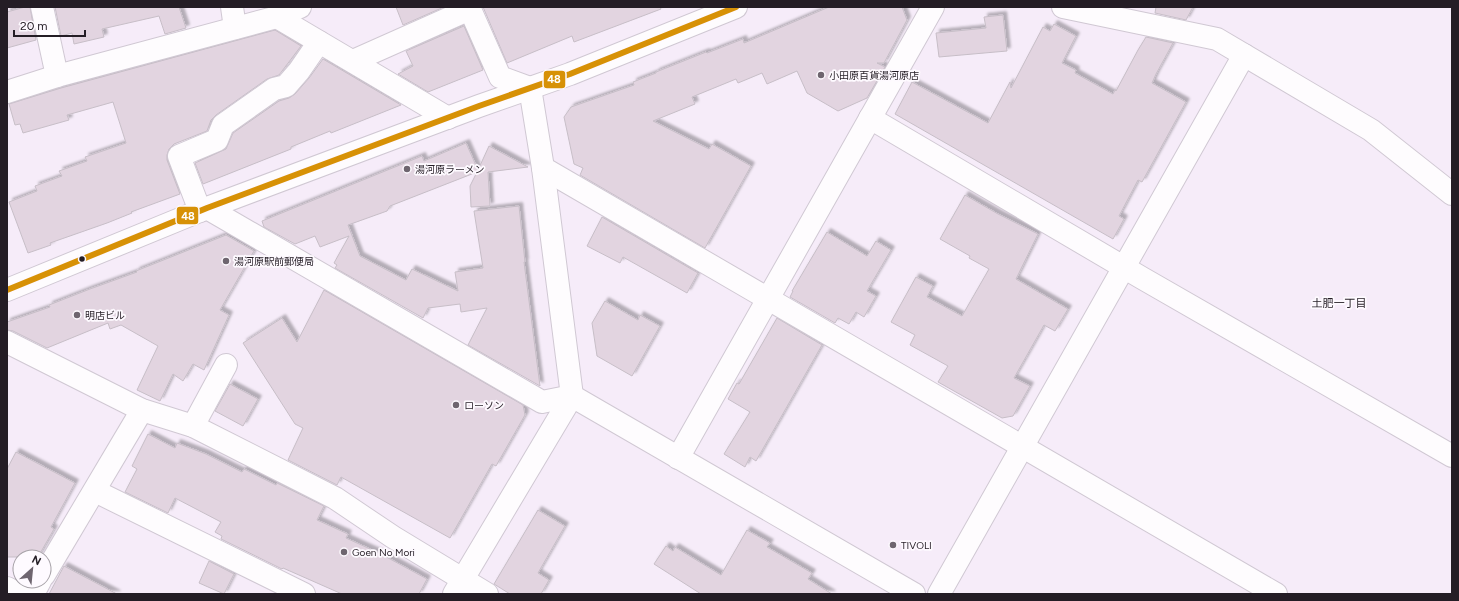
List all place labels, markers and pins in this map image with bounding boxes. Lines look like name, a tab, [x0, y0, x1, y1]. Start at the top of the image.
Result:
place label: 小田原百貨湯河原店	[829, 69, 919, 82]
marker: 小田原百貨湯河原店	[816, 70, 826, 80]
place label: 湯河原ラーメン	[415, 163, 485, 176]
marker: 湯河原ラーメン	[402, 164, 412, 174]
unlabelled marker	[77, 254, 87, 264]
place label: 湯河原駅前郵便局	[234, 255, 314, 268]
marker: 湯河原駅前郵便局	[221, 256, 231, 266]
place label: 明店ビル	[85, 309, 125, 322]
marker: 明店ビル	[72, 310, 82, 320]
place label: ローソン	[464, 399, 504, 412]
marker: ローソン	[451, 400, 461, 410]
place label: TIVOLI	[901, 539, 932, 552]
marker: TIVOLI	[888, 540, 898, 550]
place label: Goen No Mori	[352, 546, 415, 559]
marker: Goen No Mori	[339, 547, 349, 557]

